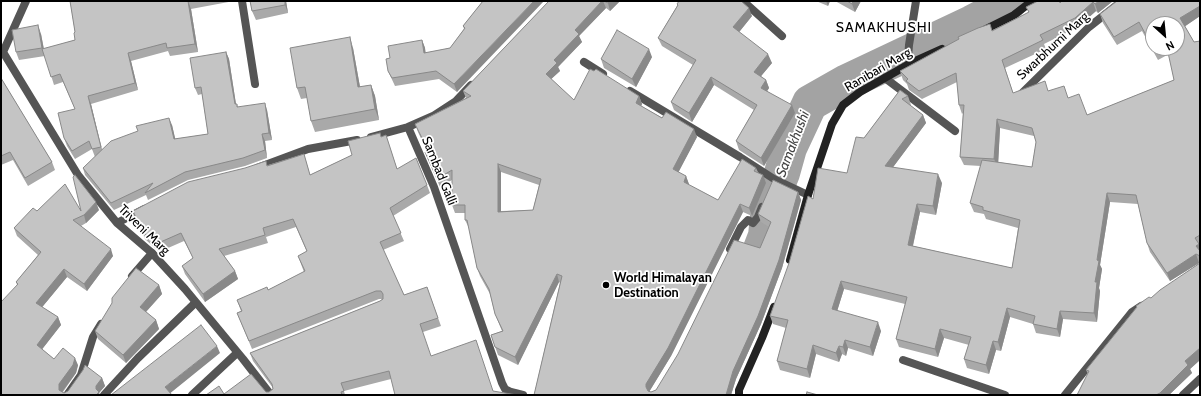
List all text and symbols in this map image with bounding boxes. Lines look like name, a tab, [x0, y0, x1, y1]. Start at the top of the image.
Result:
street label: Swarbhumi Marg	[1014, 9, 1092, 83]
north arrow	[1145, 16, 1185, 56]
district label: SAMAKHUSHI	[836, 20, 932, 36]
text: N	[1163, 38, 1177, 54]
street label: Ranibari Marg	[842, 45, 914, 95]
water label: Samakhushi	[773, 109, 813, 179]
street label: Sambad Galli	[418, 134, 460, 208]
street label: Triveni Marg	[115, 202, 173, 258]
place label: World Himalayan Destination	[614, 270, 712, 301]
marker: World Himalayan Destination	[601, 280, 611, 290]

